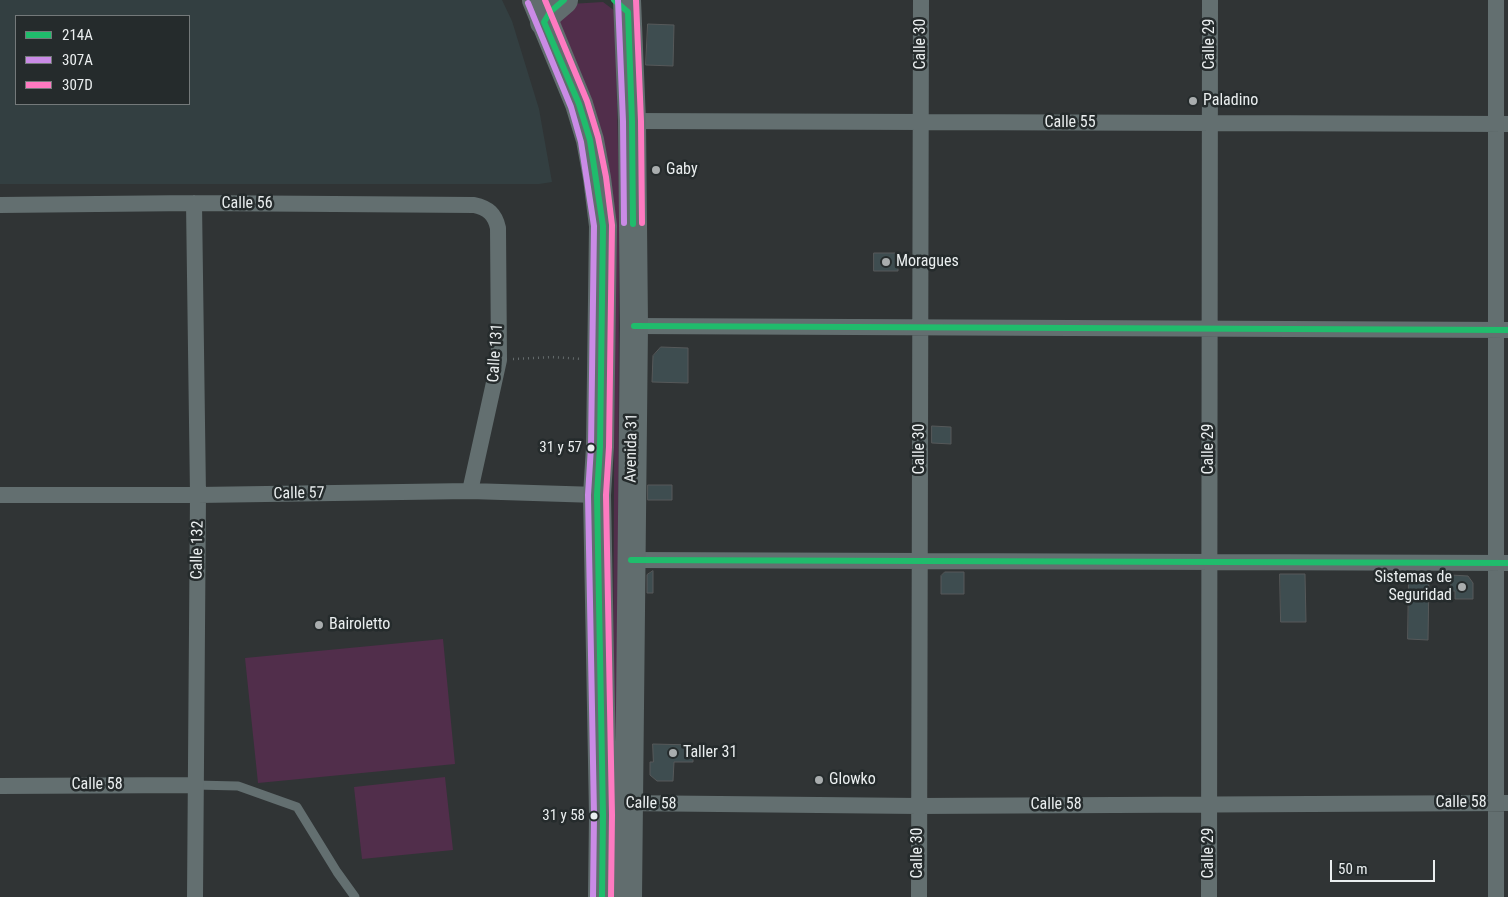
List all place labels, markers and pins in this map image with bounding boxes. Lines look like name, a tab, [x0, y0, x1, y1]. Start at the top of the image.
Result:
place label: Paladino	[1203, 91, 1258, 111]
marker: Paladino	[1187, 95, 1199, 107]
place label: Gaby	[666, 160, 698, 180]
marker: Gaby	[650, 164, 662, 176]
place label: Moragues	[896, 252, 959, 272]
marker: Moragues	[880, 256, 892, 268]
place label: 31 y 57	[539, 439, 582, 457]
marker: 31 y 57	[586, 443, 596, 453]
place label: Sistemas de Seguridad	[1374, 568, 1452, 606]
marker: Sistemas de Seguridad	[1456, 581, 1468, 593]
place label: Bairoletto	[329, 615, 390, 635]
marker: Bairoletto	[313, 619, 325, 631]
place label: Taller 31	[683, 743, 737, 763]
marker: Taller 31	[667, 747, 679, 759]
place label: Glowko	[829, 770, 876, 790]
marker: Glowko	[813, 774, 825, 786]
place label: 31 y 58	[542, 807, 585, 825]
marker: 31 y 58	[589, 811, 599, 821]

